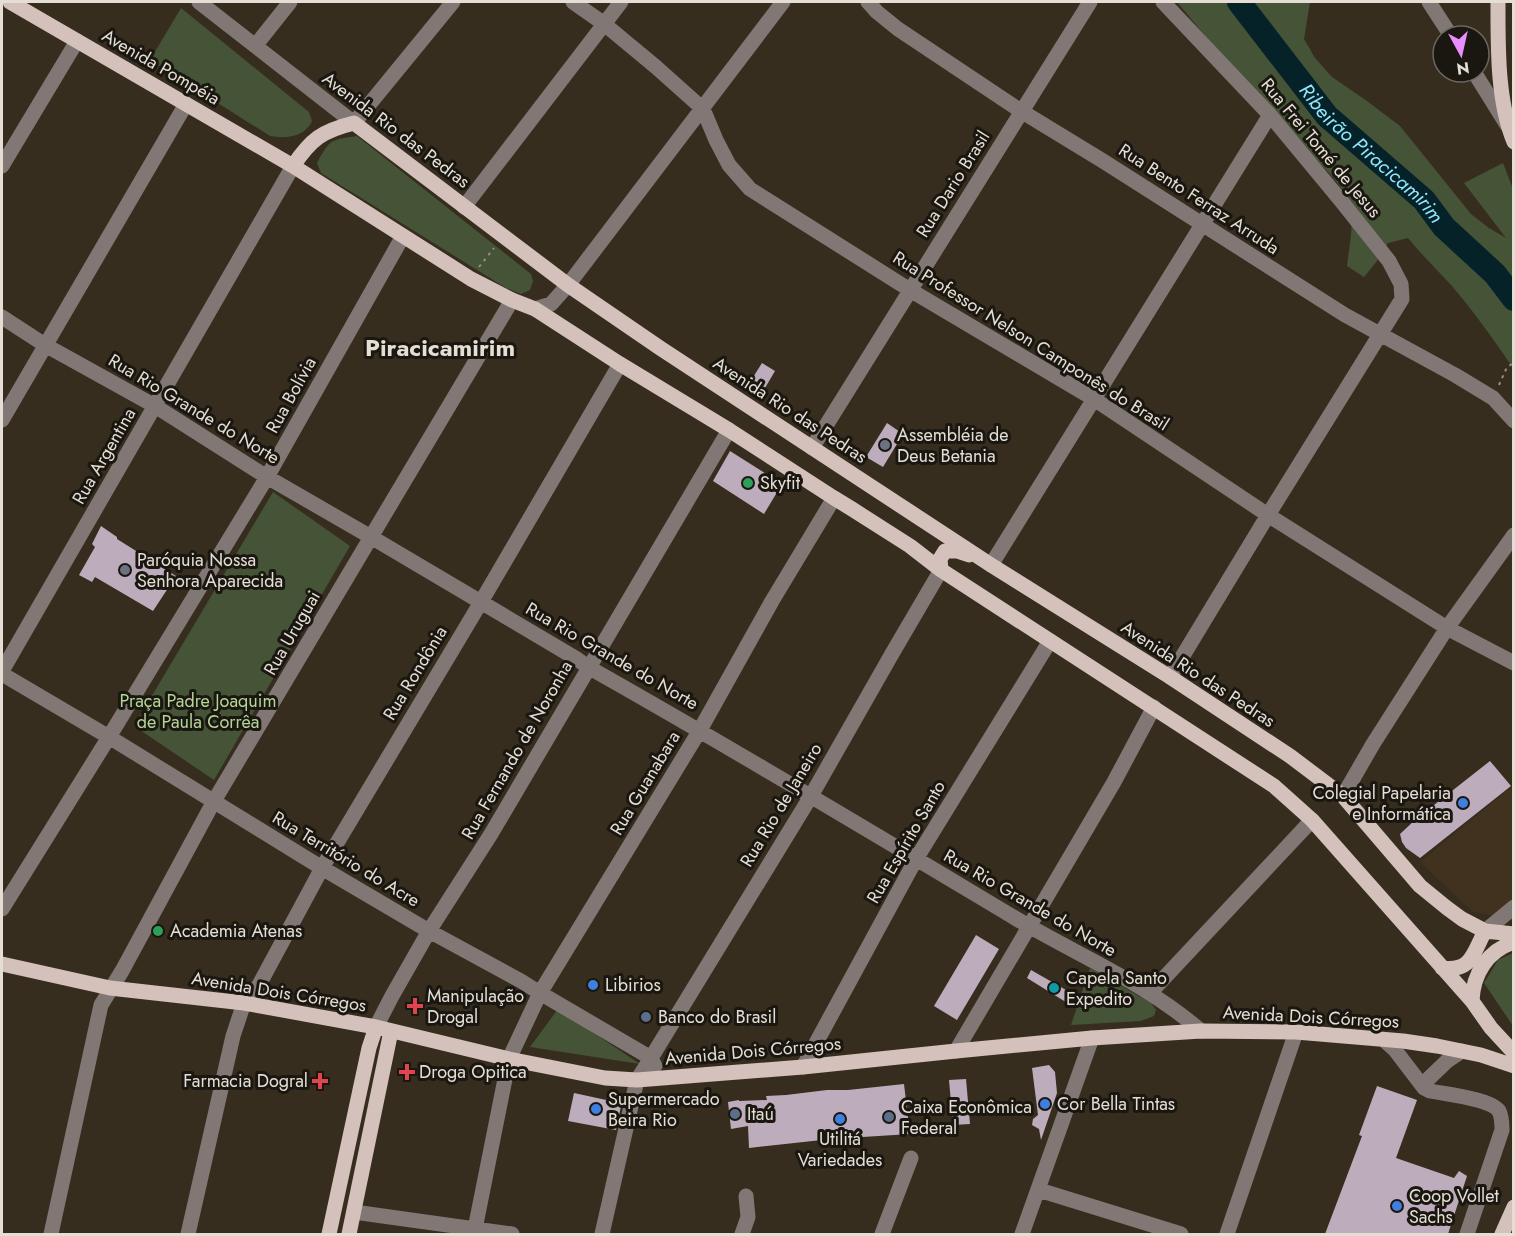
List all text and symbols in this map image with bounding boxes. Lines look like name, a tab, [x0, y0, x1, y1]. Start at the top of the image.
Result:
street label: Avenida Pompéia	[97, 23, 225, 111]
north arrow	[1431, 24, 1491, 84]
text: N	[1455, 56, 1471, 81]
street label: Avenida Rio das Pedras	[317, 66, 475, 194]
street label: Rua Frei Tomé de Jesus	[1255, 73, 1387, 223]
water label: Ribeirão Piracicamirim	[1292, 77, 1451, 229]
street label: Rua Dario Brasil	[910, 126, 996, 242]
street label: Rua Bento Ferraz Arruda	[1114, 137, 1284, 261]
street label: Rua Professor Nelson Camponês do Brasil	[888, 245, 1174, 437]
district label: Piracicamirim	[365, 330, 515, 365]
street label: Rua Rio Grande do Norte	[103, 347, 285, 471]
street label: Avenida Rio das Pedras	[708, 350, 872, 470]
street label: Rua Bolívia	[259, 352, 323, 438]
street label: Rua Argentina	[66, 403, 142, 509]
place label: Assembléia de Deus Betania	[897, 422, 1009, 469]
marker: Assembléia de Deus Betania	[878, 438, 892, 452]
place label: Skyfit	[760, 470, 801, 496]
marker: Skyfit	[741, 476, 755, 490]
place label: Paróquia Nossa Senhora Aparecida	[137, 547, 283, 594]
marker: Paróquia Nossa Senhora Aparecida	[118, 563, 132, 577]
street label: Rua Uruguai	[257, 586, 327, 680]
street label: Rua Rio Grande do Norte	[521, 596, 703, 716]
street label: Avenida Rio das Pedras	[1116, 614, 1280, 734]
street label: Rua Rondônia	[377, 621, 453, 725]
street label: Rua Fernando de Noronha	[455, 656, 579, 844]
park label: Praça Padre Joaquim de Paula Corrêa	[119, 688, 277, 735]
street label: Rua Guanabara	[604, 726, 686, 840]
street label: Rua Rio de Janeiro	[734, 738, 828, 872]
street label: Rua Espírito Santo	[860, 776, 952, 908]
place label: Colegial Papelaria e Informática	[1312, 780, 1451, 827]
marker: Colegial Papelaria e Informática	[1456, 796, 1470, 810]
street label: Rua Território do Acre	[267, 805, 425, 913]
street label: Rua Rio Grande do Norte	[939, 843, 1121, 963]
place label: Academia Atenas	[170, 918, 302, 944]
marker: Academia Atenas	[151, 924, 165, 938]
street label: Avenida Dois Córregos	[190, 965, 368, 1019]
place label: Capela Santo Expedito	[1066, 965, 1167, 1012]
place label: Libirios	[605, 972, 661, 998]
marker: Libirios	[586, 978, 600, 992]
marker: Capela Santo Expedito	[1047, 981, 1061, 995]
place label: Manipulação Drogal	[427, 983, 524, 1030]
marker: Manipulação Drogal	[408, 999, 422, 1013]
street label: Avenida Dois Córregos	[1222, 999, 1400, 1035]
place label: Banco do Brasil	[658, 1004, 776, 1030]
marker: Banco do Brasil	[639, 1010, 653, 1024]
street label: Avenida Dois Córregos	[664, 1030, 842, 1072]
place label: Droga Opitica	[419, 1059, 527, 1085]
marker: Droga Opitica	[400, 1065, 414, 1079]
place label: Farmacia Dogral	[183, 1068, 308, 1094]
marker: Farmacia Dogral	[313, 1074, 327, 1088]
place label: Supermercado Beira Rio	[608, 1086, 720, 1133]
place label: Cor Bella Tintas	[1057, 1091, 1175, 1117]
place label: Caixa Econômica Federal	[901, 1094, 1032, 1141]
marker: Cor Bella Tintas	[1038, 1097, 1052, 1111]
place label: Itaú	[747, 1101, 774, 1127]
marker: Supermercado Beira Rio	[589, 1102, 603, 1116]
marker: Itaú	[728, 1107, 742, 1121]
marker: Caixa Econômica Federal	[882, 1110, 896, 1124]
marker: Utilitá Variedades	[833, 1112, 847, 1126]
place label: Utilitá Variedades	[798, 1126, 882, 1173]
place label: Coop Vollet Sachs	[1409, 1183, 1499, 1230]
marker: Coop Vollet Sachs	[1390, 1199, 1404, 1213]

